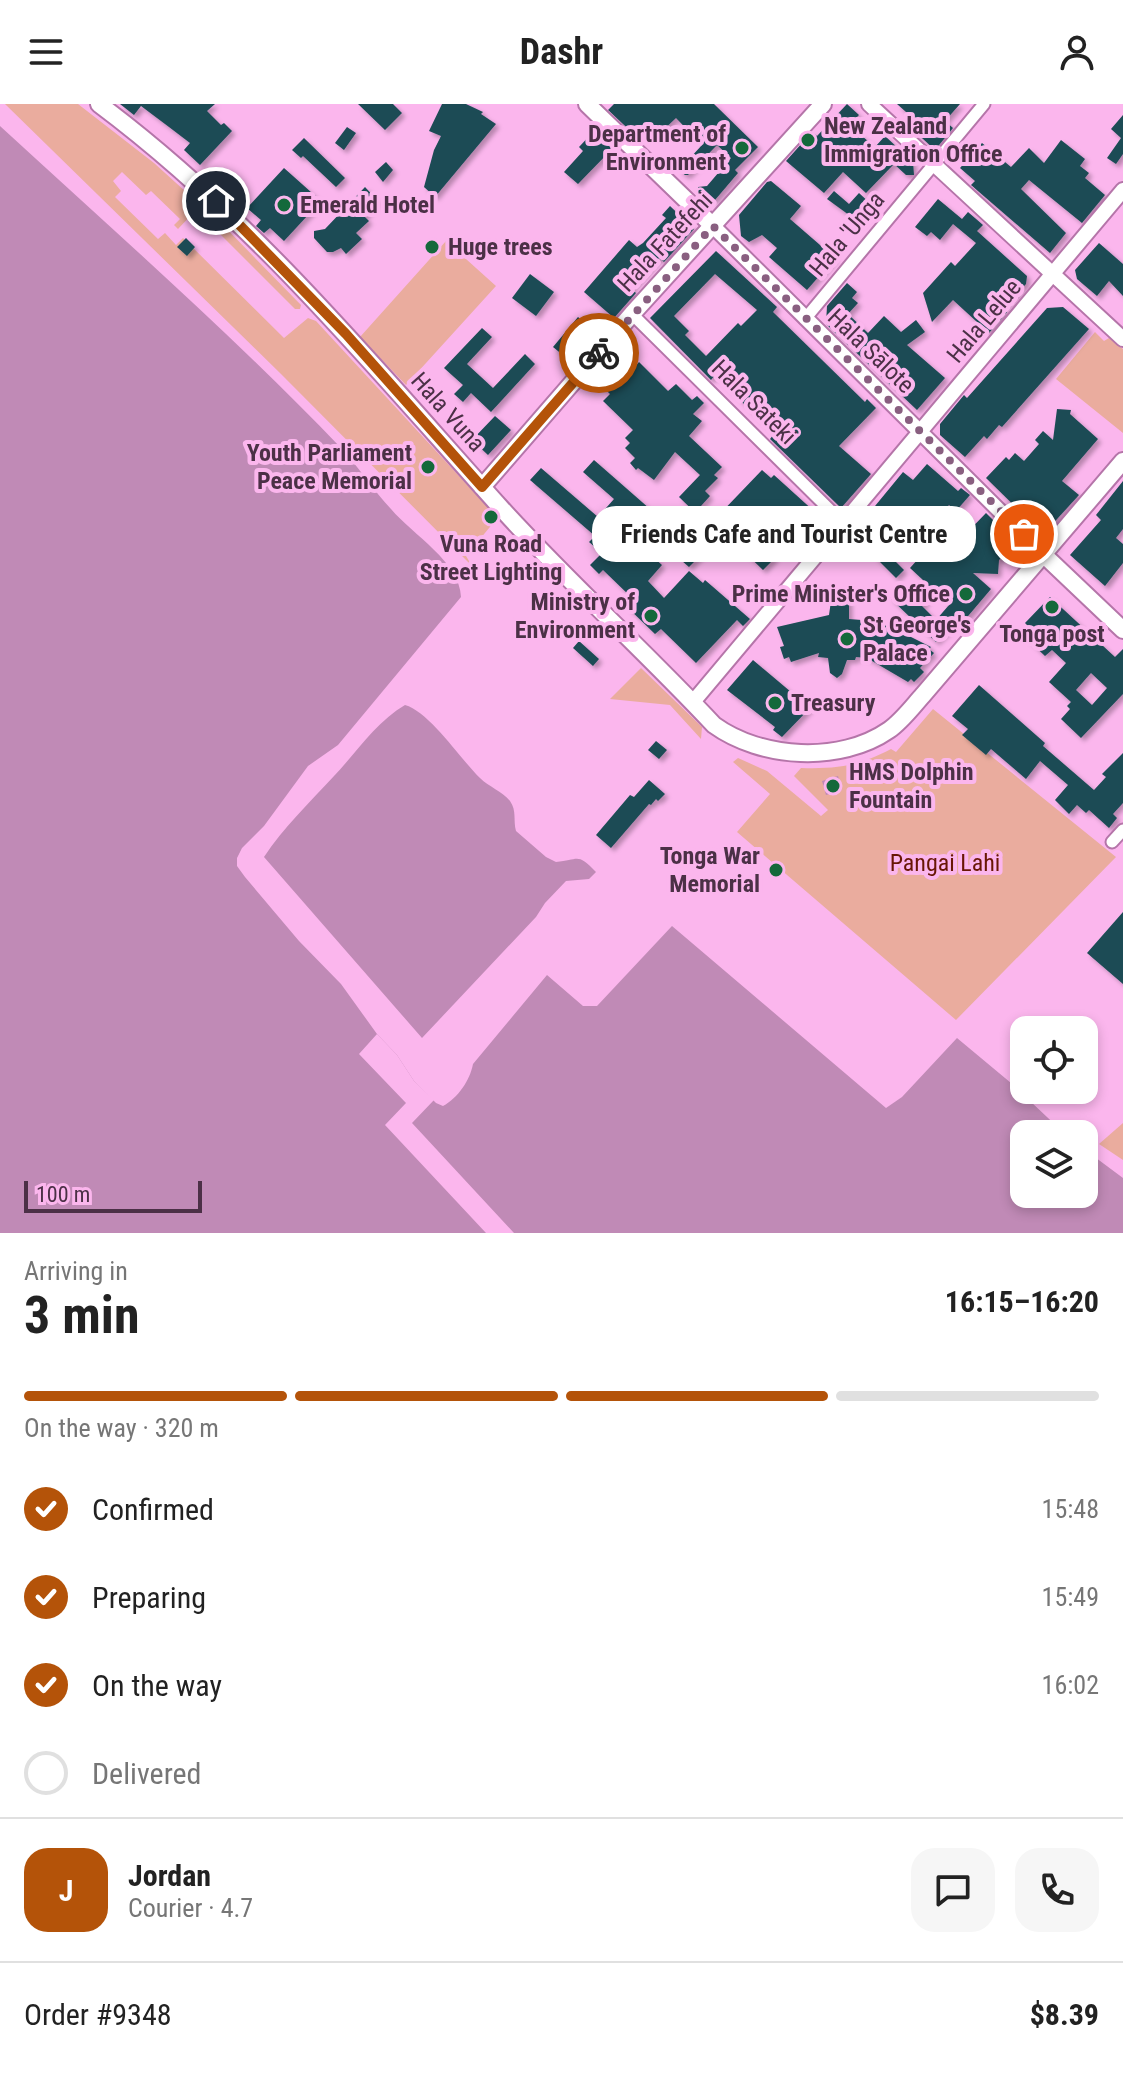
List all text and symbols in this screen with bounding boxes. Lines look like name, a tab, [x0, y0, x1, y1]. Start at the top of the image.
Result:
icon: menu	[24, 30, 68, 74]
icon: person	[1055, 30, 1099, 74]
text: Dashr	[520, 31, 603, 73]
place label: New Zealand Immigration Office	[824, 112, 1003, 168]
place label: Department of Environment	[588, 120, 726, 176]
marker: New Zealand Immigration Office	[799, 131, 817, 149]
marker: Department of Environment	[733, 139, 751, 157]
pin	[182, 167, 250, 235]
icon: home	[194, 179, 238, 223]
street label: Hala 'Unga	[804, 186, 890, 282]
street label: Hala Fatefehi	[612, 187, 718, 297]
place label: Emerald Hotel	[300, 191, 435, 219]
marker: Emerald Hotel	[275, 196, 293, 214]
place label: Huge trees	[448, 233, 553, 261]
marker: Huge trees	[423, 238, 441, 256]
street label: Hala Lelue	[941, 274, 1027, 368]
street label: Hala Sālote	[822, 303, 920, 399]
courier	[559, 313, 639, 393]
icon: bike	[577, 331, 621, 375]
street label: Hala Sateki	[706, 354, 802, 450]
street label: Hala Vuna	[405, 367, 491, 457]
place label: Youth Parliament Peace Memorial	[247, 439, 412, 495]
marker: Youth Parliament Peace Memorial	[419, 458, 437, 476]
pin	[990, 500, 1058, 568]
callout: Friends Cafe and Tourist Centre	[592, 506, 976, 562]
marker: Vuna Road Street Lighting	[482, 508, 500, 526]
icon: bag	[1002, 512, 1046, 556]
text: Friends Cafe and Tourist Centre	[621, 519, 948, 549]
place label: Vuna Road Street Lighting	[420, 530, 562, 586]
place label: Prime Minister's Office	[732, 580, 950, 608]
marker: Prime Minister's Office	[957, 585, 975, 603]
place label: Ministry of Environment	[515, 588, 635, 644]
marker: Tonga post	[1043, 598, 1061, 616]
marker: Ministry of Environment	[642, 607, 660, 625]
place label: St George's Palace	[863, 611, 971, 667]
place label: Tonga post	[999, 620, 1105, 648]
marker: St George's Palace	[838, 630, 856, 648]
place label: Treasury	[791, 689, 876, 717]
marker: Treasury	[766, 694, 784, 712]
place label: HMS Dolphin Fountain	[849, 758, 974, 814]
marker: HMS Dolphin Fountain	[824, 777, 842, 795]
place label: Tonga War Memorial	[660, 842, 760, 898]
park label: Pangai Lahi	[890, 849, 1000, 877]
marker: Tonga War Memorial	[767, 861, 785, 879]
map controls	[1010, 1016, 1098, 1208]
button: locate	[1010, 1016, 1098, 1104]
button: layers	[1010, 1120, 1098, 1208]
scale bar	[24, 1177, 202, 1213]
text: 100 m	[36, 1182, 90, 1207]
text: Arriving in	[24, 1256, 128, 1286]
text: 16:15–16:20	[945, 1284, 1099, 1319]
text: 3 min	[24, 1285, 140, 1346]
text: On the way · 320 m	[24, 1413, 219, 1443]
icon: check	[24, 1487, 68, 1531]
text: Confirmed	[92, 1492, 214, 1527]
text: 15:48	[1042, 1494, 1099, 1524]
icon: check	[24, 1575, 68, 1619]
text: Preparing	[92, 1580, 206, 1615]
text: 15:49	[1042, 1582, 1099, 1612]
icon: check	[24, 1663, 68, 1707]
text: On the way	[92, 1668, 222, 1703]
text: 16:02	[1042, 1670, 1099, 1700]
text: Delivered	[92, 1756, 201, 1791]
button: chat	[911, 1848, 995, 1932]
button: phone	[1015, 1848, 1099, 1932]
text: Jordan	[128, 1858, 211, 1893]
text: J	[59, 1873, 73, 1908]
text: Courier · 4.7	[128, 1893, 253, 1923]
text: Order #9348	[24, 1997, 172, 2032]
text: $8.39	[1030, 1997, 1099, 2032]

